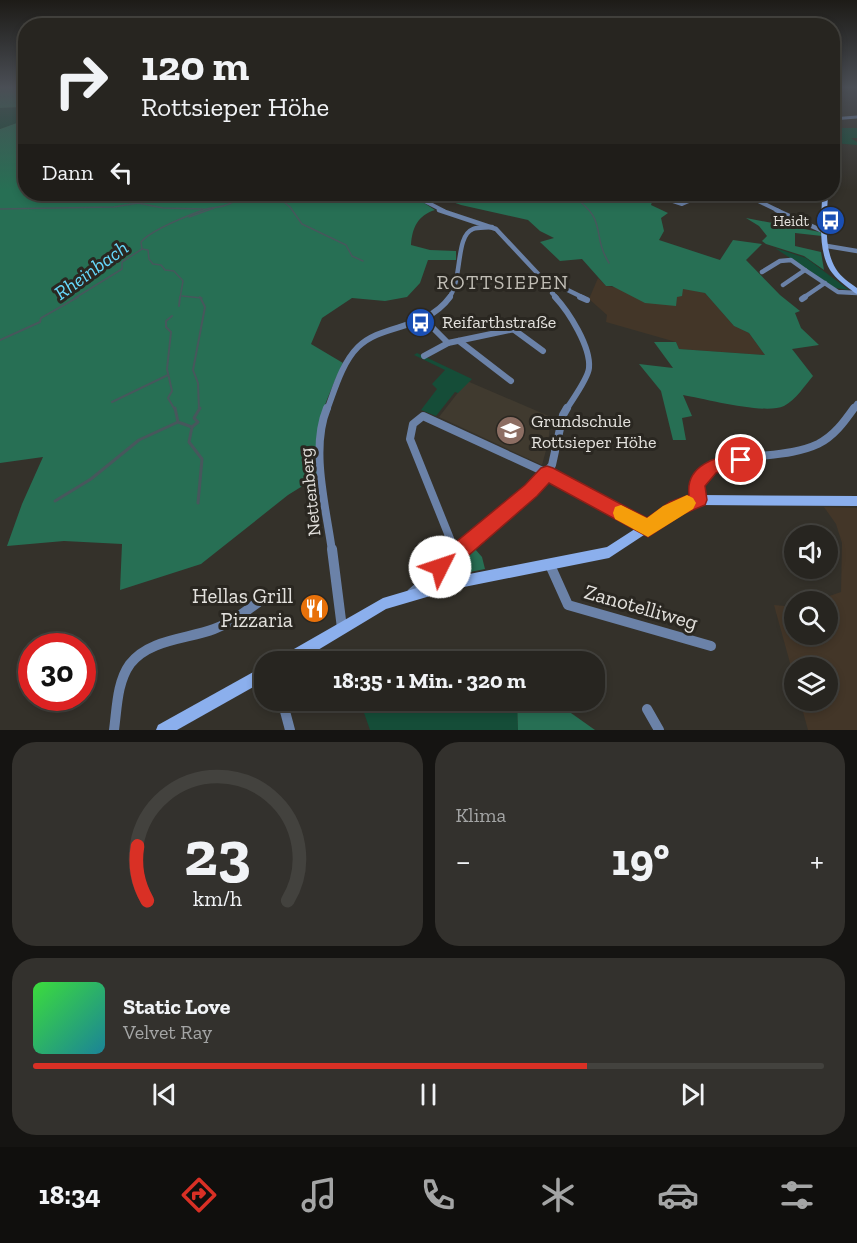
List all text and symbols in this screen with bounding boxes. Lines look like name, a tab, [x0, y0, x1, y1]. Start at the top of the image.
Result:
text: 120 m	[141, 40, 249, 91]
icon: right	[42, 42, 120, 120]
text: Rottsieper Höhe	[141, 91, 329, 123]
icon: left	[105, 156, 138, 189]
text: Dann	[42, 159, 93, 186]
bus stop icon: Heidt	[814, 205, 846, 237]
place label: Heidt	[773, 212, 809, 230]
water label: Rheinbach	[49, 235, 133, 305]
district label: ROTTSIEPEN	[436, 270, 570, 294]
bus stop icon: Reifarthstraße	[405, 306, 437, 338]
place label: Reifarthstraße	[442, 311, 556, 333]
place label: Grundschule Rottsieper Höhe	[531, 410, 657, 453]
school or university icon: Grundschule Rottsieper Höhe	[494, 415, 526, 447]
pin	[715, 434, 766, 485]
icon: arrive	[724, 443, 757, 476]
street label: Nettenberg	[294, 446, 326, 537]
map controls	[784, 525, 838, 711]
button: sound	[784, 525, 838, 579]
position arrow	[408, 535, 472, 599]
street label: Zanotelliweg	[582, 578, 701, 635]
place label: Hellas Grill Pizzaria	[192, 583, 293, 632]
button: search	[784, 591, 838, 645]
restaurant icon: Hellas Grill Pizzaria	[298, 592, 330, 624]
speed limit sign: 30	[18, 633, 96, 711]
button: layers	[784, 657, 838, 711]
text: 18:35 · 1 Min. · 320 m	[333, 667, 526, 694]
text: Klima	[456, 803, 506, 827]
text: 23	[184, 816, 251, 891]
text: 19°	[611, 833, 670, 887]
text: −	[456, 841, 471, 880]
text: +	[810, 841, 824, 880]
text: km/h	[193, 886, 242, 911]
text: Static Love	[123, 993, 230, 1020]
text: Velvet Ray	[123, 1020, 212, 1044]
icon: previous	[148, 1078, 181, 1111]
icon: pause	[412, 1078, 445, 1111]
icon: next	[676, 1078, 709, 1111]
icon: directions	[178, 1174, 220, 1216]
icon: music	[298, 1174, 340, 1216]
icon: phone	[417, 1174, 459, 1216]
icon: climate	[537, 1174, 579, 1216]
icon: car	[657, 1174, 699, 1216]
icon: filters	[776, 1174, 818, 1216]
text: 18:34	[39, 1179, 101, 1211]

